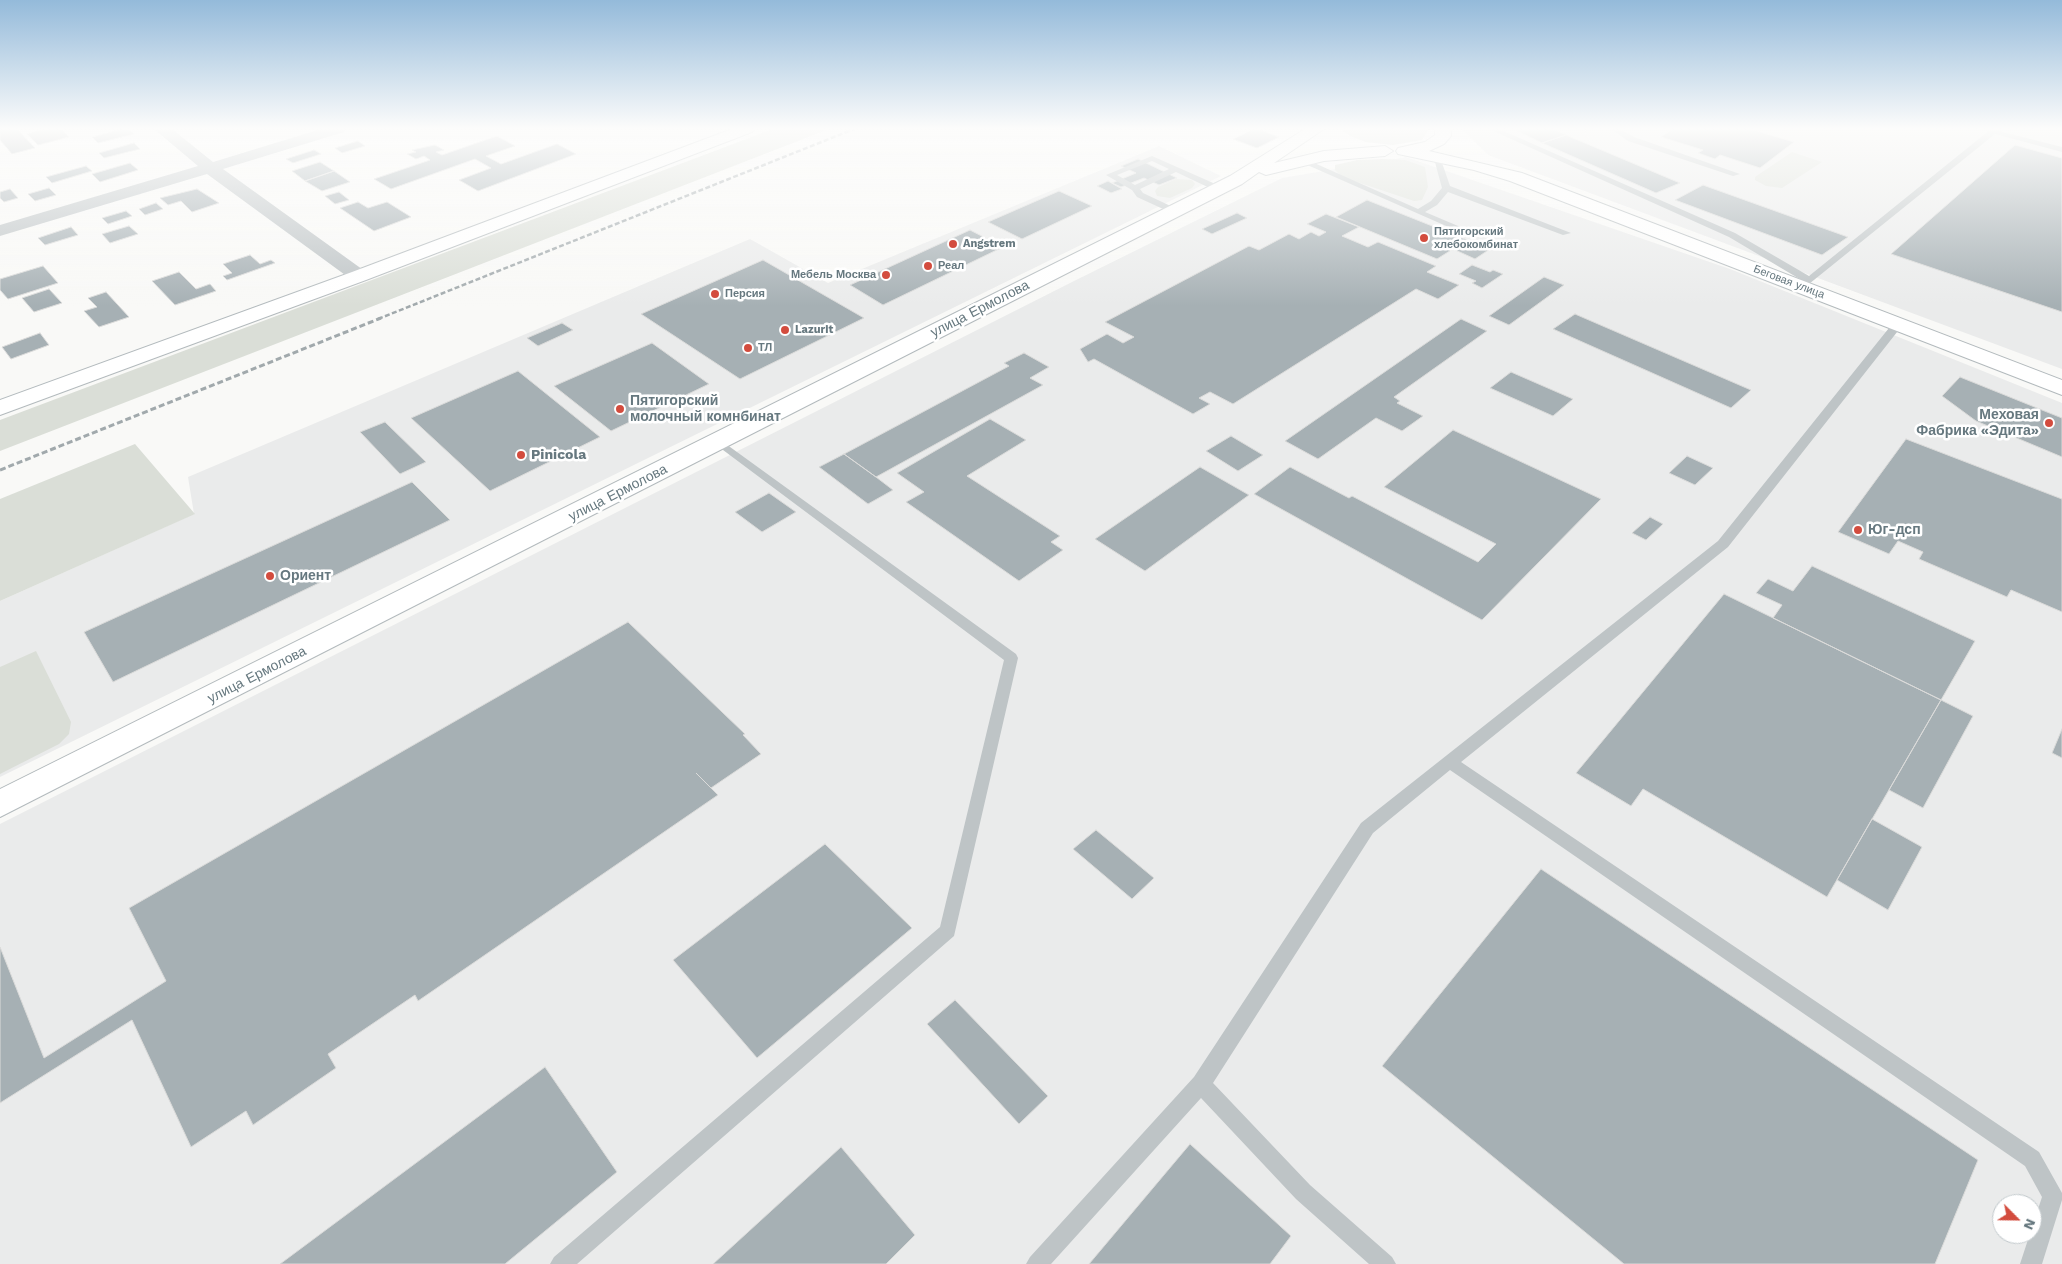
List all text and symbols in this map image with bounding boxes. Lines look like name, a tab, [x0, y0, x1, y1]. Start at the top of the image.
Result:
place label: Пятигорский хлебокомбинат	[1434, 225, 1518, 251]
marker: Пятигорский хлебокомбинат	[1418, 232, 1430, 244]
place label: Angstrem	[963, 237, 1015, 251]
marker: Angstrem	[947, 238, 959, 250]
place label: Реал	[938, 259, 964, 273]
marker: Реал	[922, 260, 934, 272]
street label: Беговая улица	[1752, 262, 1826, 302]
place label: Мебель Москва	[791, 268, 876, 282]
marker: Мебель Москва	[880, 269, 892, 281]
street label: улица Ермолова	[928, 277, 1032, 341]
place label: Персия	[725, 287, 765, 301]
marker: Персия	[709, 288, 721, 300]
place label: Lazurit	[795, 323, 833, 337]
marker: Lazurit	[779, 324, 791, 336]
place label: ТЛ	[758, 341, 772, 355]
marker: ТЛ	[742, 342, 754, 354]
place label: Пятигорский молочный комнбинат	[630, 393, 781, 426]
marker: Пятигорский молочный комнбинат	[614, 403, 626, 415]
place label: Меховая Фабрика «Эдита»	[1916, 407, 2039, 440]
marker: Меховая Фабрика «Эдита»	[2043, 417, 2055, 429]
place label: Pinicola	[531, 447, 586, 463]
marker: Pinicola	[515, 449, 527, 461]
street label: улица Ермолова	[566, 461, 670, 525]
place label: Юг-дсп	[1868, 522, 1921, 538]
marker: Юг-дсп	[1852, 524, 1864, 536]
place label: Ориент	[280, 568, 331, 584]
marker: Ориент	[264, 570, 276, 582]
street label: улица Ермолова	[205, 643, 309, 707]
north arrow	[1992, 1194, 2042, 1244]
text: N	[2020, 1217, 2039, 1232]

